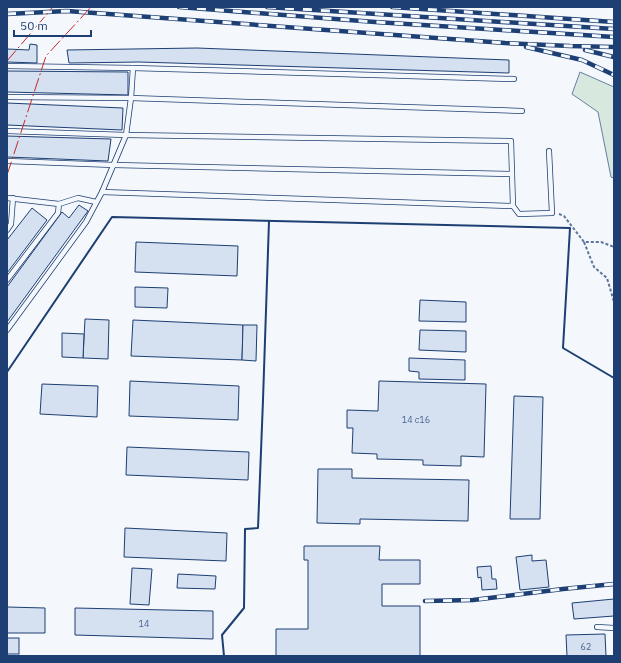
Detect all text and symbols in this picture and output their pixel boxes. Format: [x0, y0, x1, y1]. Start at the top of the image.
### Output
scale bar [14, 12, 91, 38]
text: 50 m [20, 18, 48, 33]
house number: 14 с16 [402, 414, 430, 425]
house number: 14 [139, 618, 149, 629]
house number: 62 [581, 641, 591, 652]

